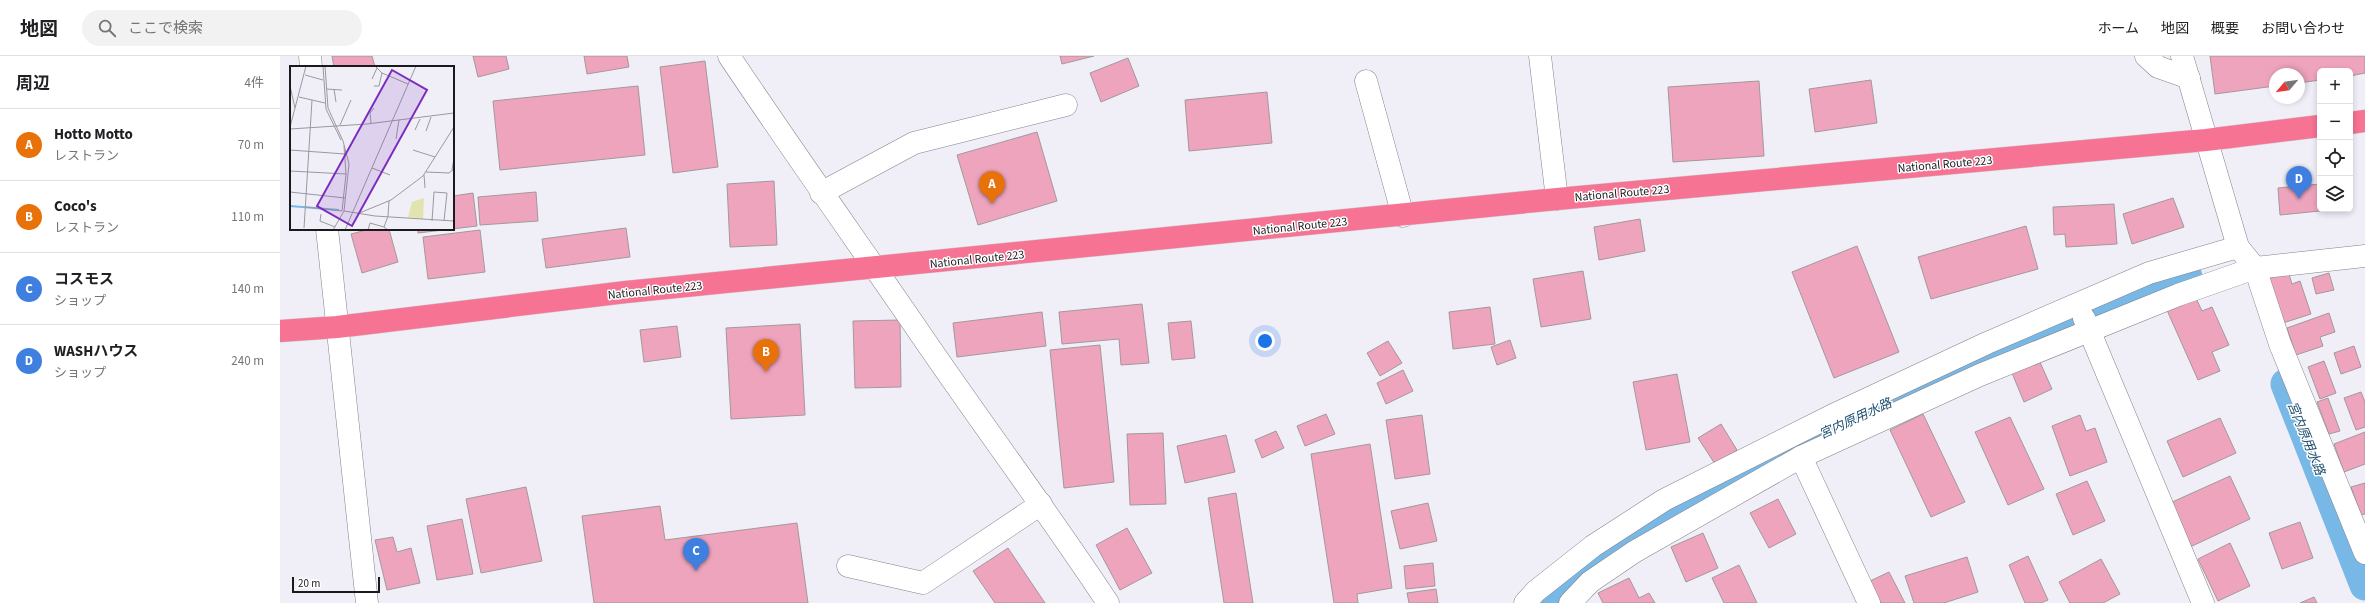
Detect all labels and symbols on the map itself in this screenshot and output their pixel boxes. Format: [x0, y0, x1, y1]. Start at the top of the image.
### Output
inset map [290, 66, 454, 230]
north arrow [2269, 68, 2305, 104]
street label: National Route 223 [1897, 152, 1993, 177]
pin: D [2286, 166, 2312, 199]
pin: A [979, 171, 1005, 204]
street label: National Route 223 [1574, 181, 1670, 206]
street label: National Route 223 [1252, 213, 1348, 240]
street label: National Route 223 [929, 246, 1025, 273]
street label: National Route 223 [607, 277, 703, 304]
your location [1255, 331, 1275, 351]
pin: B [753, 339, 779, 372]
water label: 宮内原用水路 [1816, 394, 1895, 444]
water label: 宮内原用水路 [2283, 399, 2329, 479]
pin: C [683, 538, 709, 571]
scale bar [292, 575, 380, 594]

